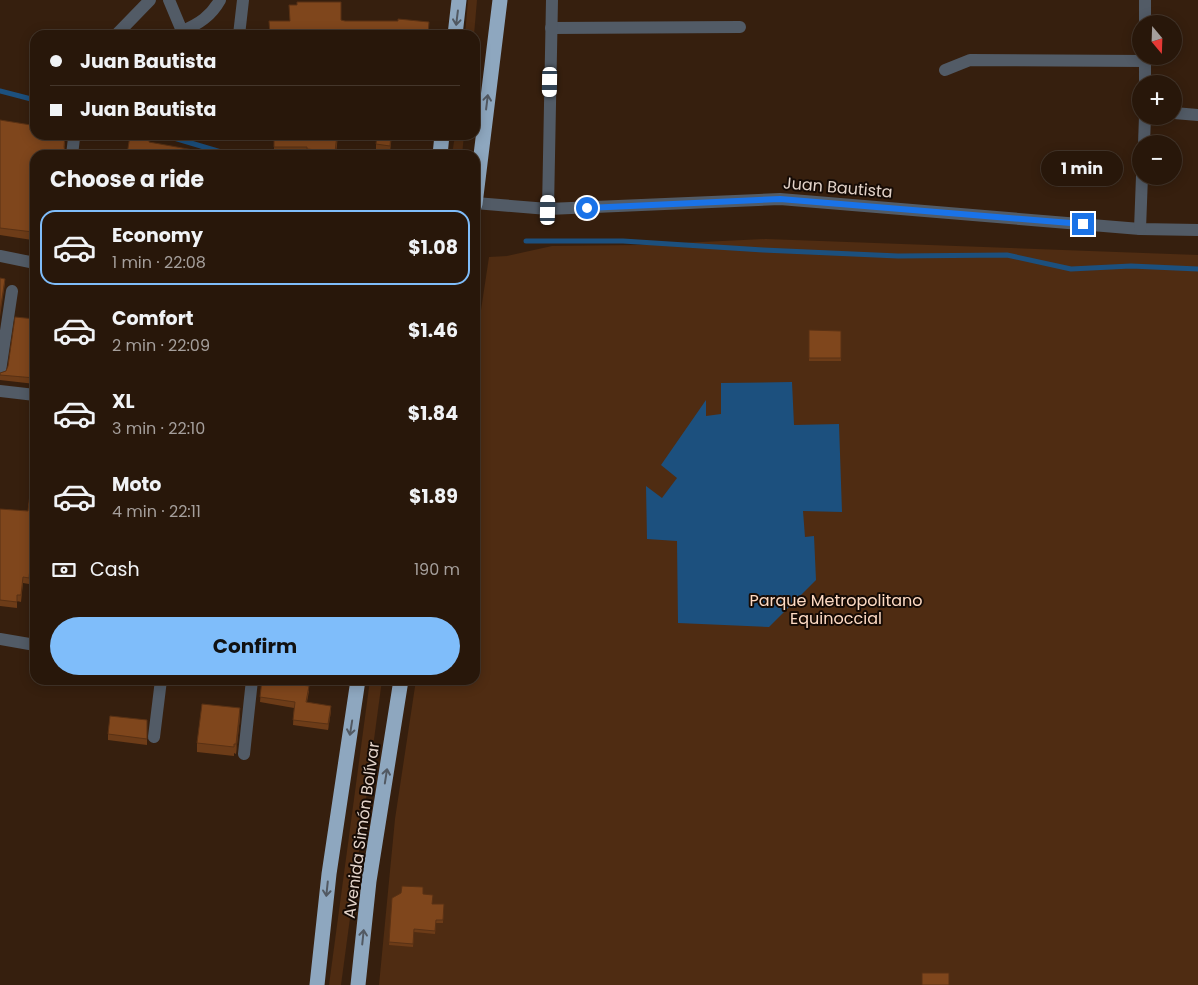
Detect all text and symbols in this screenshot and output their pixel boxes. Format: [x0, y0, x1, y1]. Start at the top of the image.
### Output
one-way arrow [452, 9, 462, 25]
north arrow [1132, 15, 1182, 65]
map controls [1132, 15, 1182, 185]
text: Juan Bautista [80, 48, 216, 75]
car [542, 67, 557, 97]
button: + [1132, 75, 1182, 125]
one-way arrow [482, 95, 492, 111]
text: Juan Bautista [80, 96, 216, 123]
button: − [1132, 135, 1182, 185]
callout: 1 min [1042, 152, 1124, 186]
text: 1 min [1061, 157, 1103, 180]
text: Choose a ride [50, 164, 204, 195]
street label: Juan Bautista [782, 171, 894, 204]
car [540, 195, 555, 225]
route start [576, 197, 598, 219]
route end [1072, 213, 1094, 235]
text: Economy [112, 222, 203, 249]
icon: car [52, 225, 97, 270]
text: $1.08 [408, 234, 458, 261]
text: 1 min · 22:08 [112, 251, 206, 274]
text: Comfort [112, 305, 194, 332]
icon: car [52, 308, 97, 353]
text: $1.46 [408, 317, 458, 344]
text: 2 min · 22:09 [112, 334, 210, 357]
text: XL [112, 388, 135, 415]
icon: car [52, 391, 97, 436]
text: $1.84 [408, 400, 458, 427]
text: 3 min · 22:10 [112, 417, 205, 440]
text: Moto [112, 471, 161, 498]
icon: car [52, 474, 97, 519]
text: $1.89 [409, 483, 458, 510]
text: 4 min · 22:11 [112, 500, 201, 523]
icon: cash [50, 556, 78, 584]
text: Cash [90, 556, 140, 583]
text: 190 m [414, 558, 460, 581]
park label: Parque Metropolitano Equinoccial [749, 589, 923, 630]
button: Confirm [50, 617, 460, 675]
one-way arrow [346, 720, 356, 736]
street label: Avenida Simón Bolívar [338, 740, 385, 920]
one-way arrow [381, 768, 391, 784]
one-way arrow [322, 881, 332, 897]
one-way arrow [358, 929, 368, 945]

